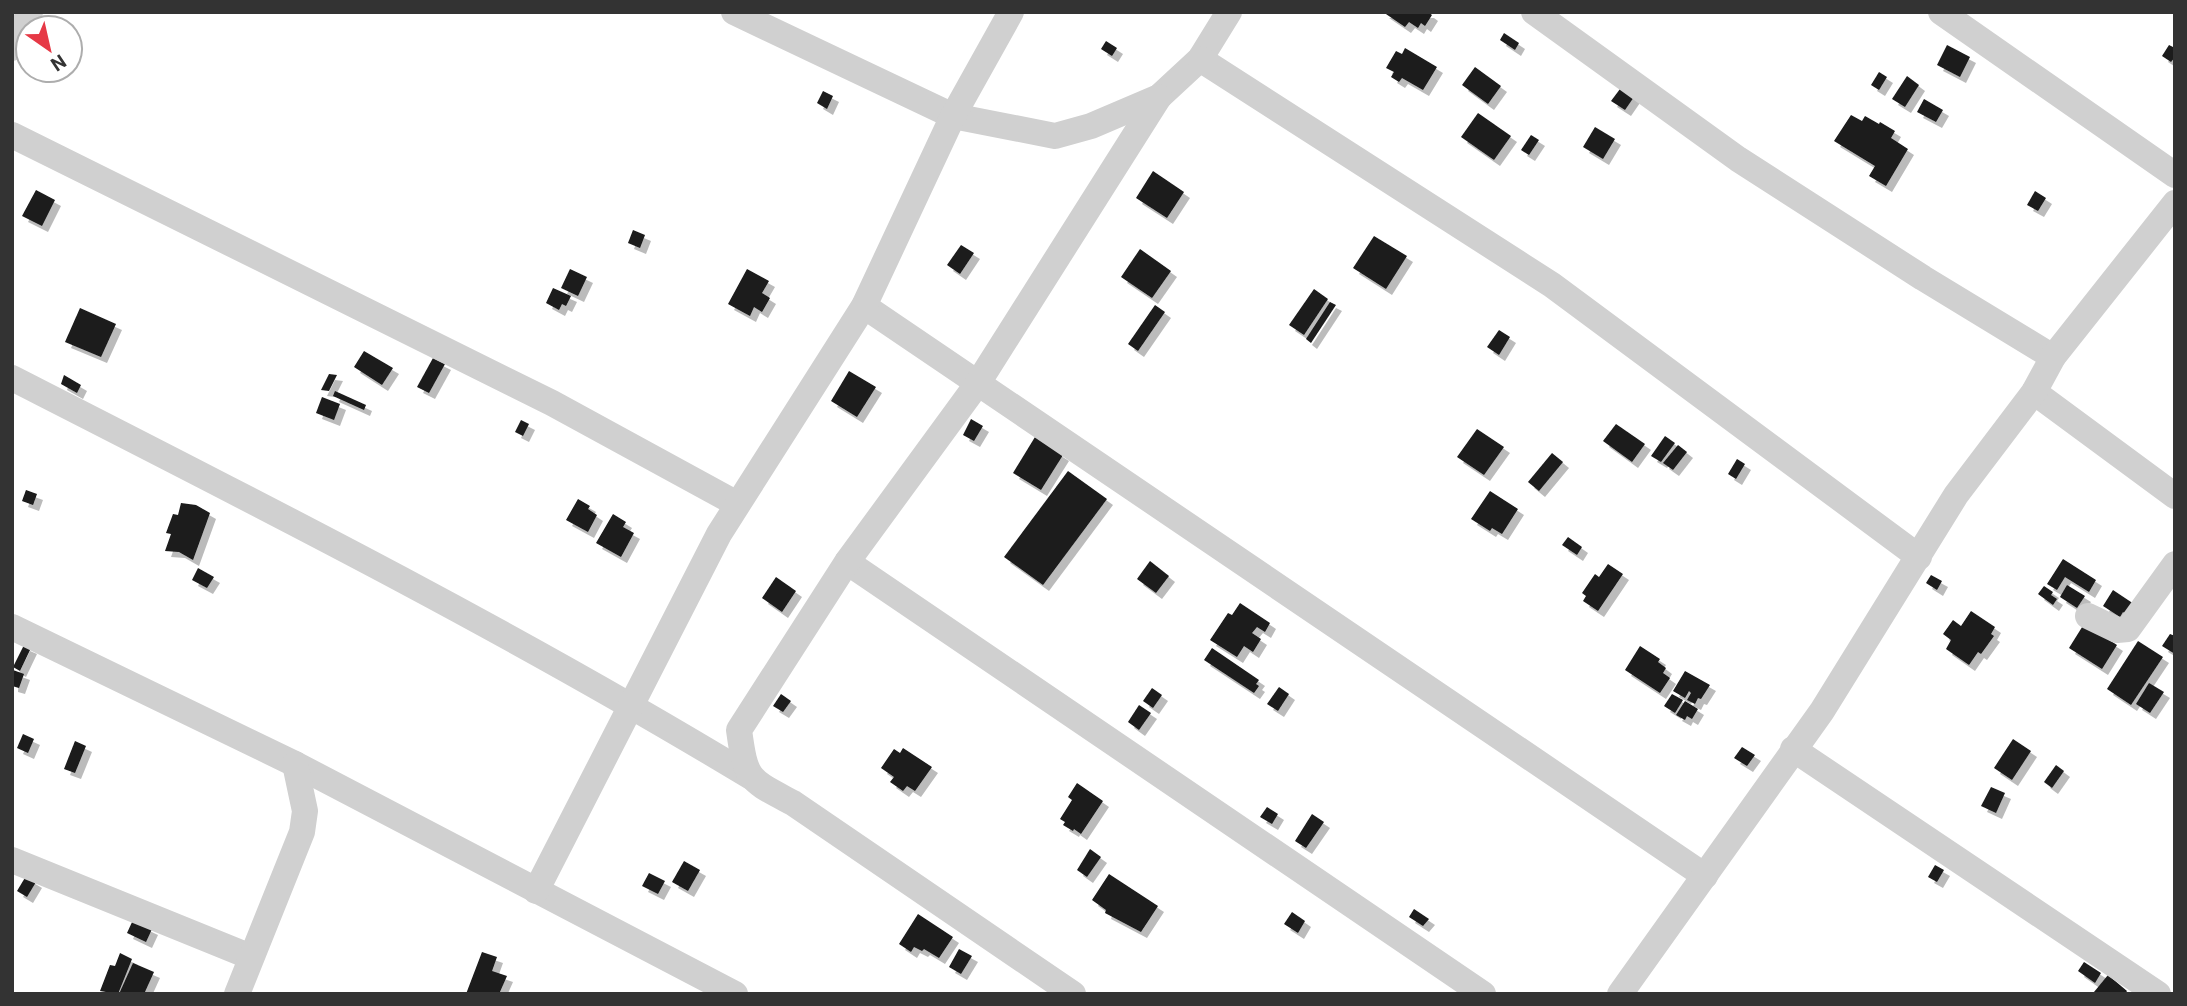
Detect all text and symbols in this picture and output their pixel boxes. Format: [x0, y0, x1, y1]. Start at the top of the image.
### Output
north arrow [14, 14, 84, 84]
text: N [46, 49, 70, 76]

